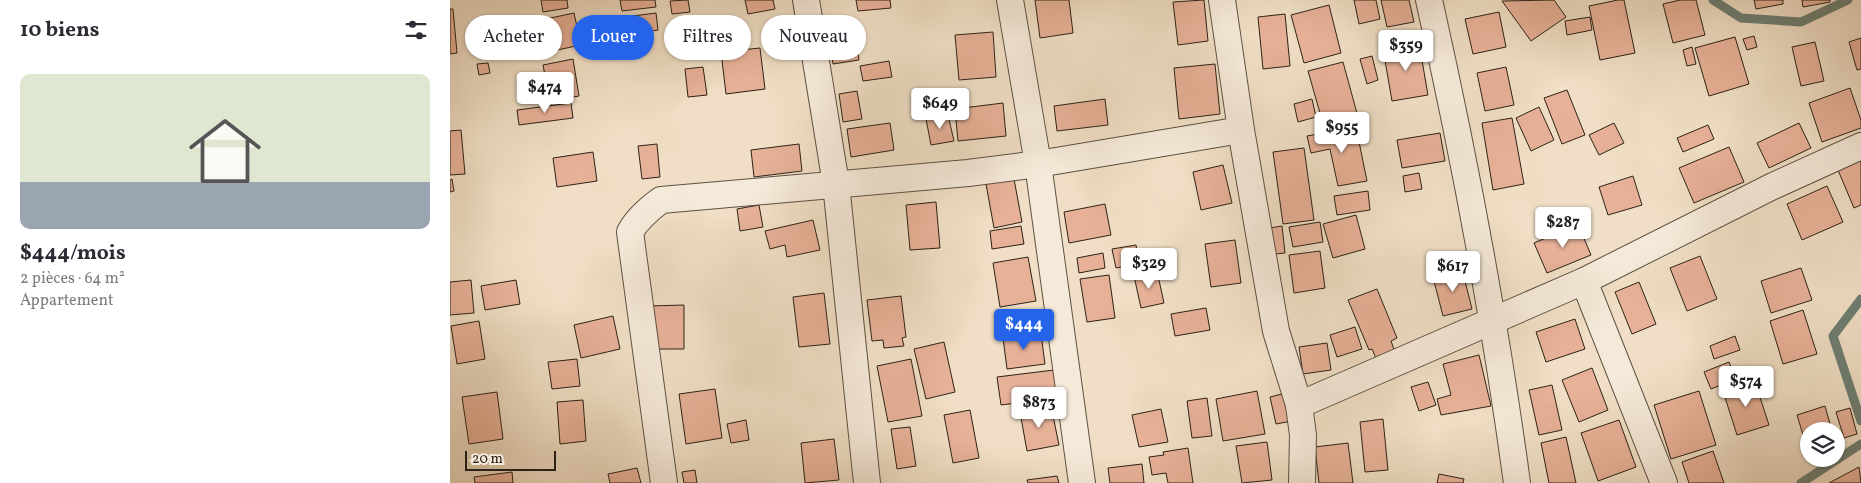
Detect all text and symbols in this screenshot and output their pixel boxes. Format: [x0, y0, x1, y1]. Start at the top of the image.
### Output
chip: Acheter [465, 15, 562, 60]
chip: Louer [572, 15, 654, 60]
chip: Filtres [664, 15, 751, 60]
chip: Nouveau [761, 15, 866, 60]
text: 10 biens [20, 16, 99, 45]
icon: filters [402, 16, 430, 44]
pin: $359 [1376, 30, 1436, 72]
text: $359 [1389, 35, 1423, 57]
pin: $474 [515, 72, 575, 114]
text: $474 [528, 77, 562, 99]
pin: $649 [910, 88, 970, 130]
text: $649 [922, 93, 958, 115]
icon: home [180, 106, 270, 196]
pin: $955 [1312, 112, 1372, 154]
text: $955 [1325, 117, 1359, 139]
pin: $287 [1533, 206, 1593, 249]
text: $287 [1546, 212, 1580, 234]
text: $444/mois [20, 239, 126, 268]
pin: $329 [1119, 248, 1179, 290]
pin: $617 [1423, 250, 1483, 293]
text: $329 [1132, 253, 1166, 275]
text: $617 [1437, 256, 1469, 278]
text: 2 pièces · 64 m² [20, 268, 125, 290]
text: Appartement [20, 290, 114, 312]
pin: $444 [994, 308, 1054, 351]
text: $444 [1005, 314, 1043, 336]
pin: $574 [1716, 366, 1776, 408]
text: $574 [1730, 371, 1762, 393]
pin: $873 [1009, 386, 1069, 429]
text: $873 [1022, 392, 1056, 414]
map controls [1800, 422, 1845, 467]
button: layers [1800, 422, 1845, 467]
scale bar [465, 448, 556, 471]
text: 20 m [472, 450, 503, 469]

